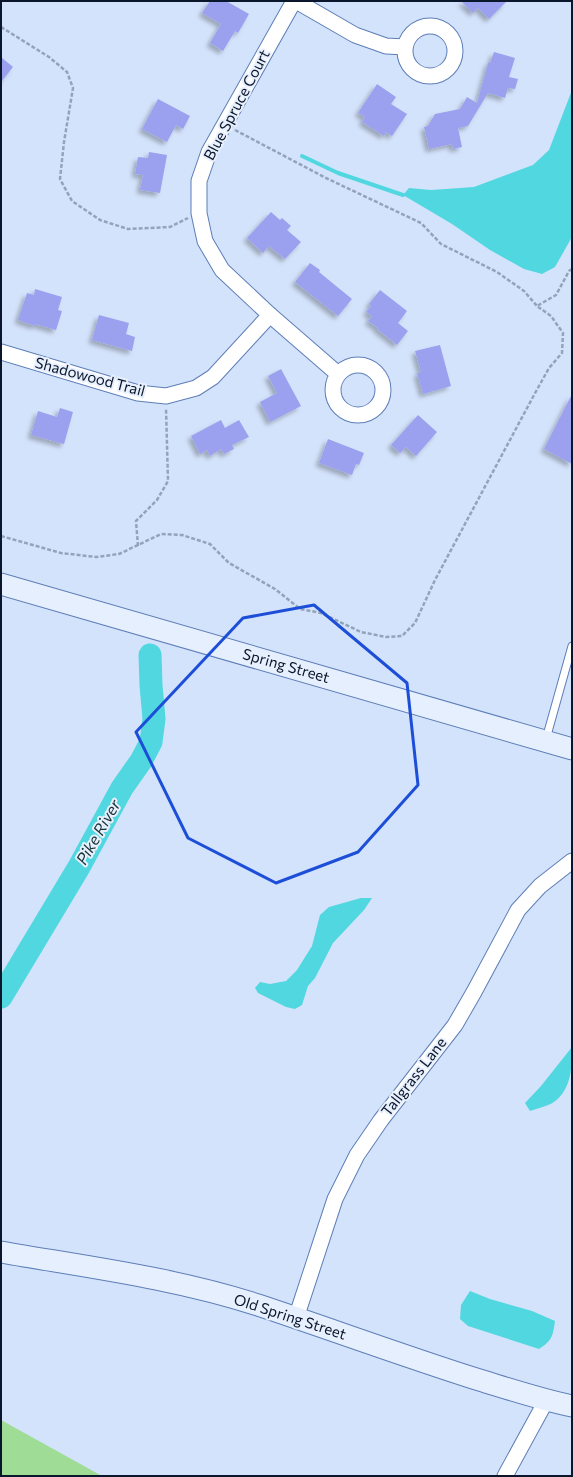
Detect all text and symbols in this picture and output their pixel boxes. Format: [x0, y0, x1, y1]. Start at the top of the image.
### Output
street label: Blue Spruce Court [199, 46, 273, 163]
street label: Shadowood Trail [33, 353, 147, 399]
street label: Spring Street [241, 644, 332, 686]
water label: Pike River [71, 795, 124, 868]
street label: Tallgrass Lane [377, 1033, 450, 1119]
street label: Old Spring Street [232, 1289, 349, 1343]

